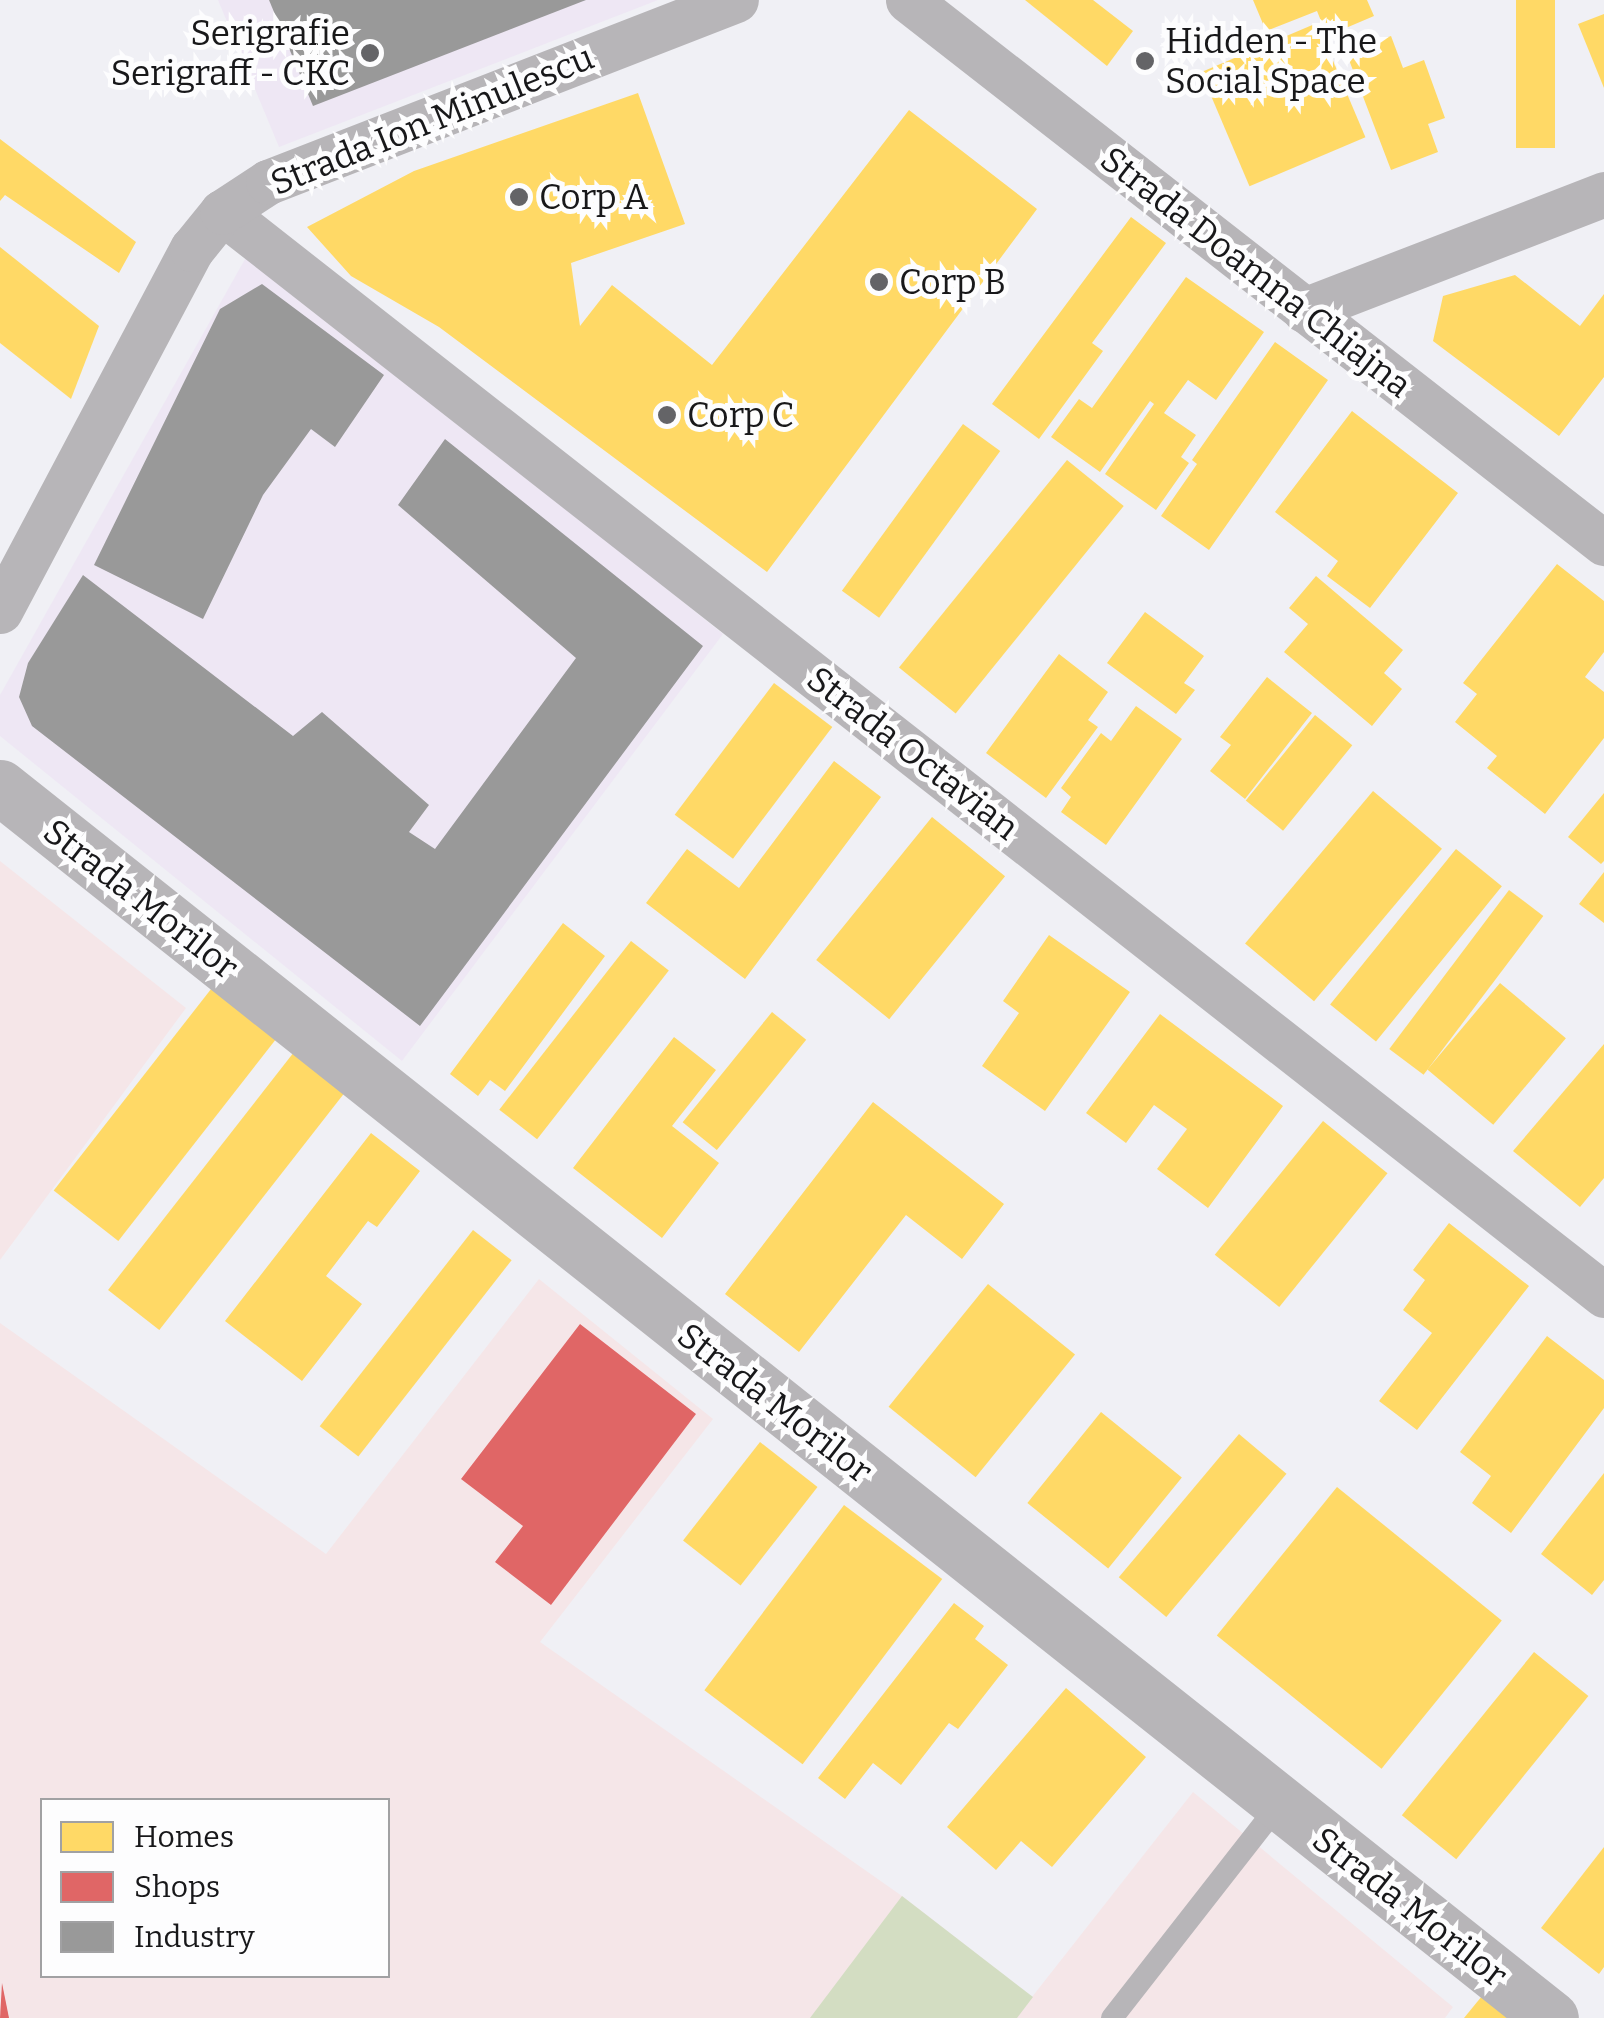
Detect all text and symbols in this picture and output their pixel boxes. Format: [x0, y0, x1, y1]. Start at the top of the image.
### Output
place label: Serigrafie Serigraff - CKC [110, 12, 350, 94]
place label: Hidden - The Social Space [1165, 20, 1377, 102]
street label: Strada Ion Minulescu [264, 36, 600, 204]
marker: Serigrafie Serigraff - CKC [359, 42, 381, 64]
marker: Hidden - The Social Space [1134, 50, 1156, 72]
street label: Strada Doamna Chiajna [1092, 138, 1420, 406]
place label: Corp A [539, 176, 648, 218]
marker: Corp A [508, 186, 530, 208]
place label: Corp B [899, 261, 1006, 303]
marker: Corp B [868, 271, 890, 293]
place label: Corp C [687, 394, 794, 436]
marker: Corp C [656, 404, 678, 426]
street label: Strada Octavian [799, 657, 1027, 849]
street label: Strada Morilor [35, 810, 247, 988]
street label: Strada Morilor [669, 1314, 881, 1492]
legend [40, 1798, 390, 1978]
street label: Strada Morilor [1304, 1818, 1516, 1996]
text: Homes [134, 1819, 234, 1855]
text: Shops [134, 1869, 220, 1905]
text: Industry [134, 1919, 255, 1955]

